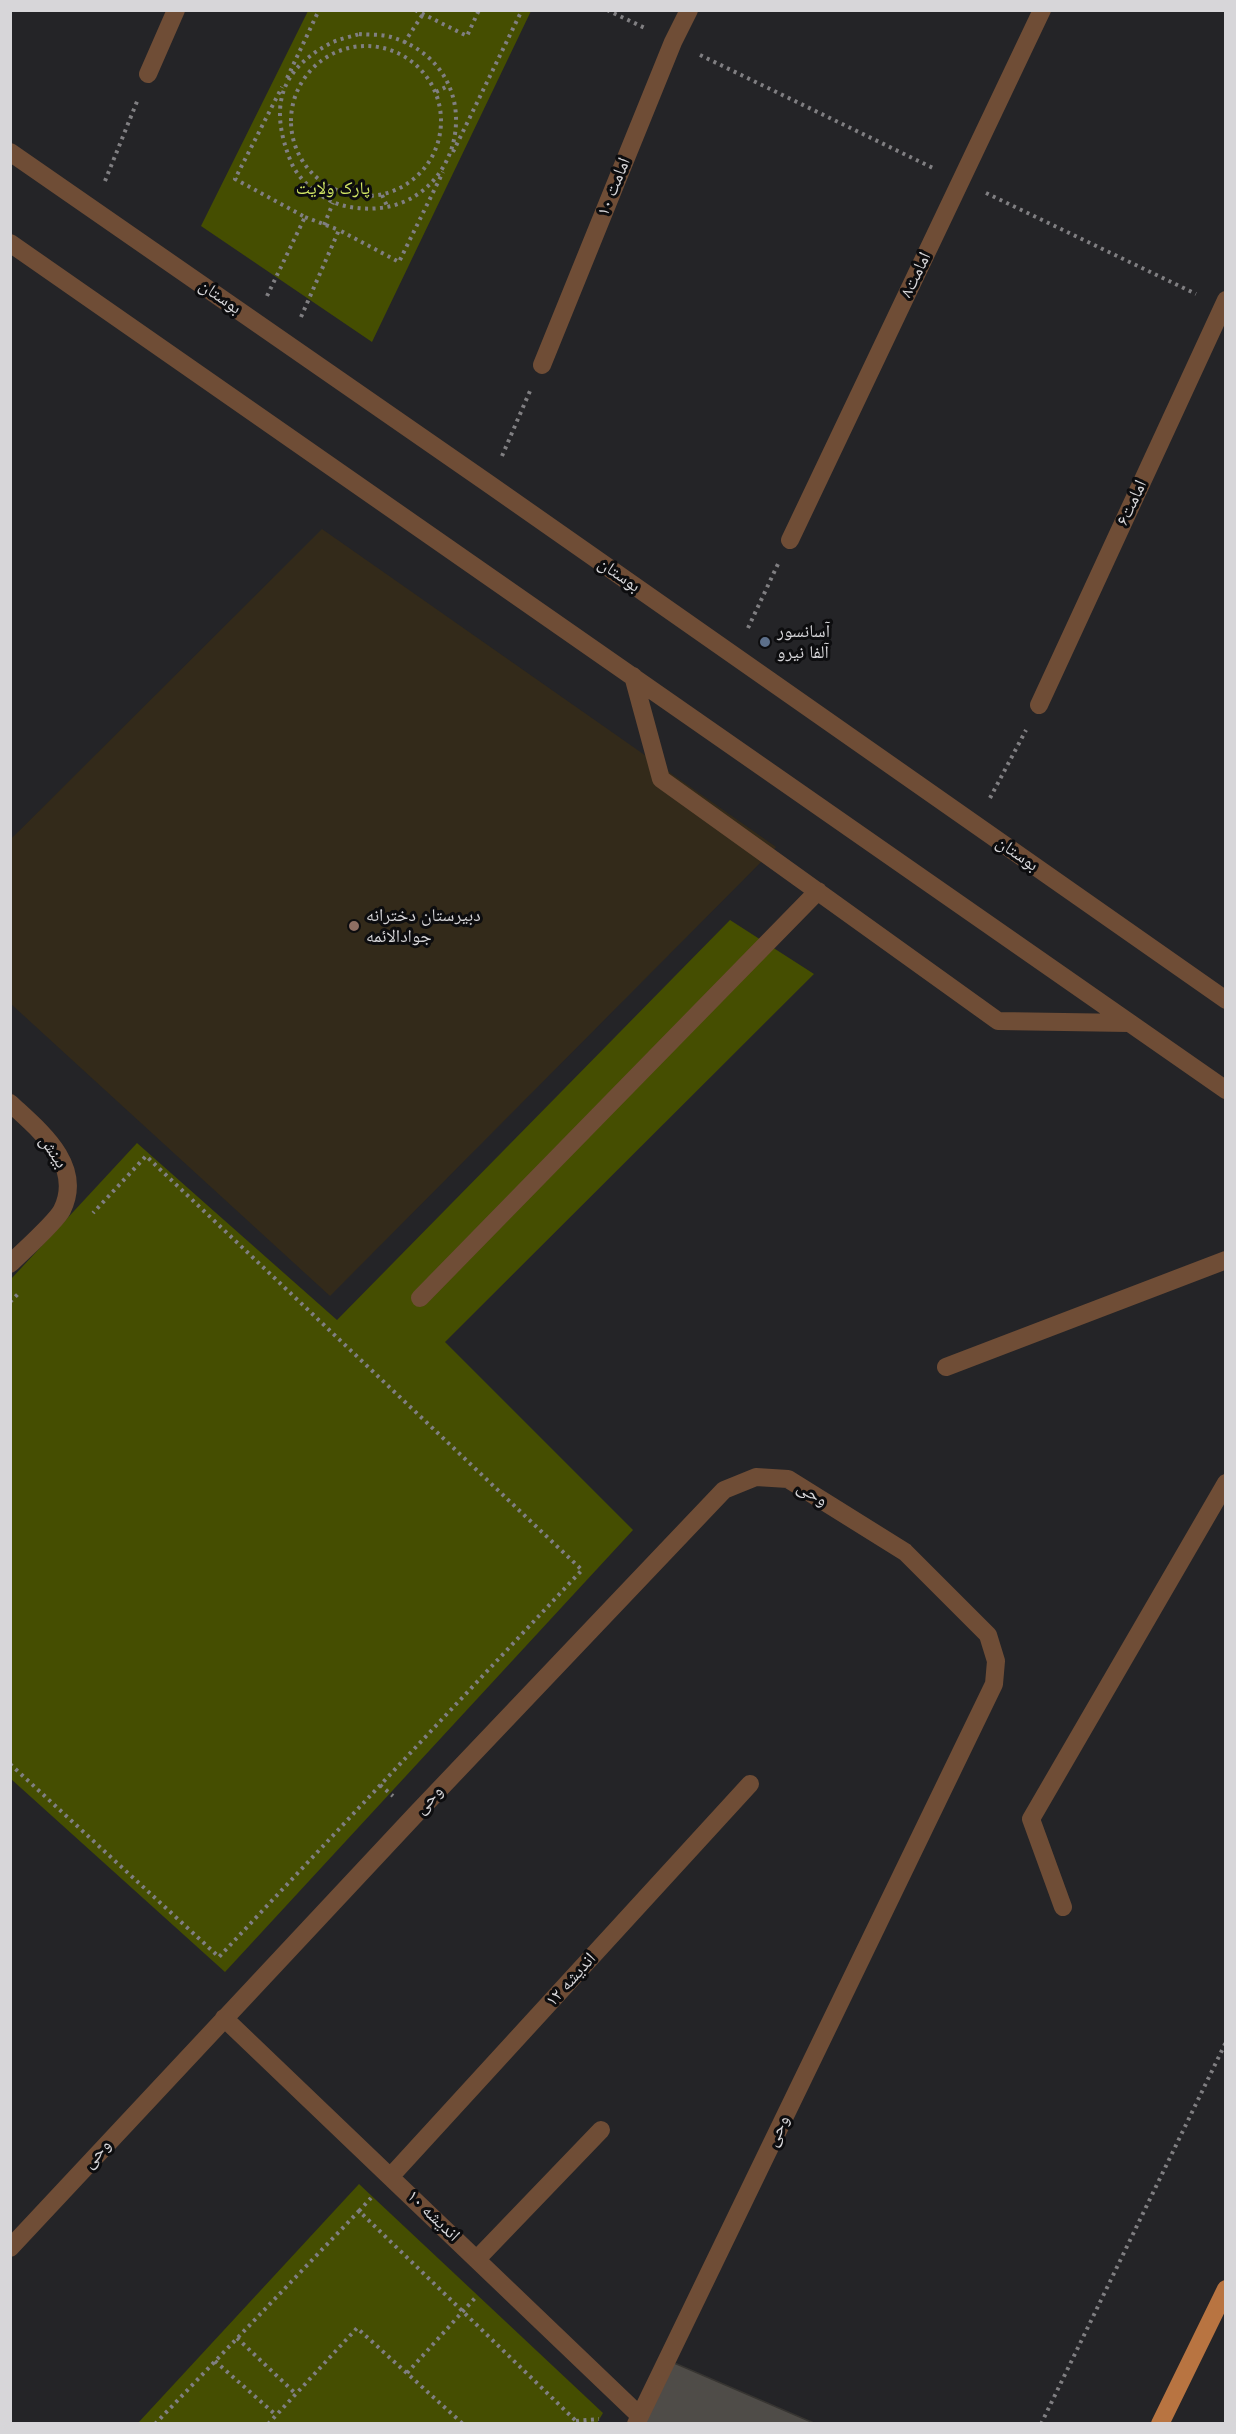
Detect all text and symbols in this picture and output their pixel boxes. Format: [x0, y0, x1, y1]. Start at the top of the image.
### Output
street label: امامت ۱۰ [593, 155, 635, 219]
park label: پارک ولایت [296, 178, 370, 200]
street label: امامت۸ [896, 249, 936, 301]
street label: بوستان [195, 275, 245, 319]
street label: امامت۶ [1112, 477, 1152, 529]
street label: بوستان [594, 553, 644, 597]
place label: آسانسور آلفا نيرو [777, 621, 830, 664]
marker: آسانسور آلفا نيرو [758, 635, 772, 649]
street label: بوستان [992, 832, 1042, 876]
place label: دبیرستان دخترانه جوادالائمه [366, 905, 481, 948]
marker: دبیرستان دخترانه جوادالائمه [347, 919, 361, 933]
street label: بینش [34, 1131, 72, 1173]
street label: وحی [793, 1476, 831, 1512]
street label: وحی [410, 1781, 448, 1819]
street label: اندیشه ۱۲ [541, 1949, 601, 2011]
street label: وحی [761, 2112, 795, 2150]
street label: وحی [78, 2135, 116, 2173]
street label: اندیشه ۱۰ [402, 2186, 464, 2246]

